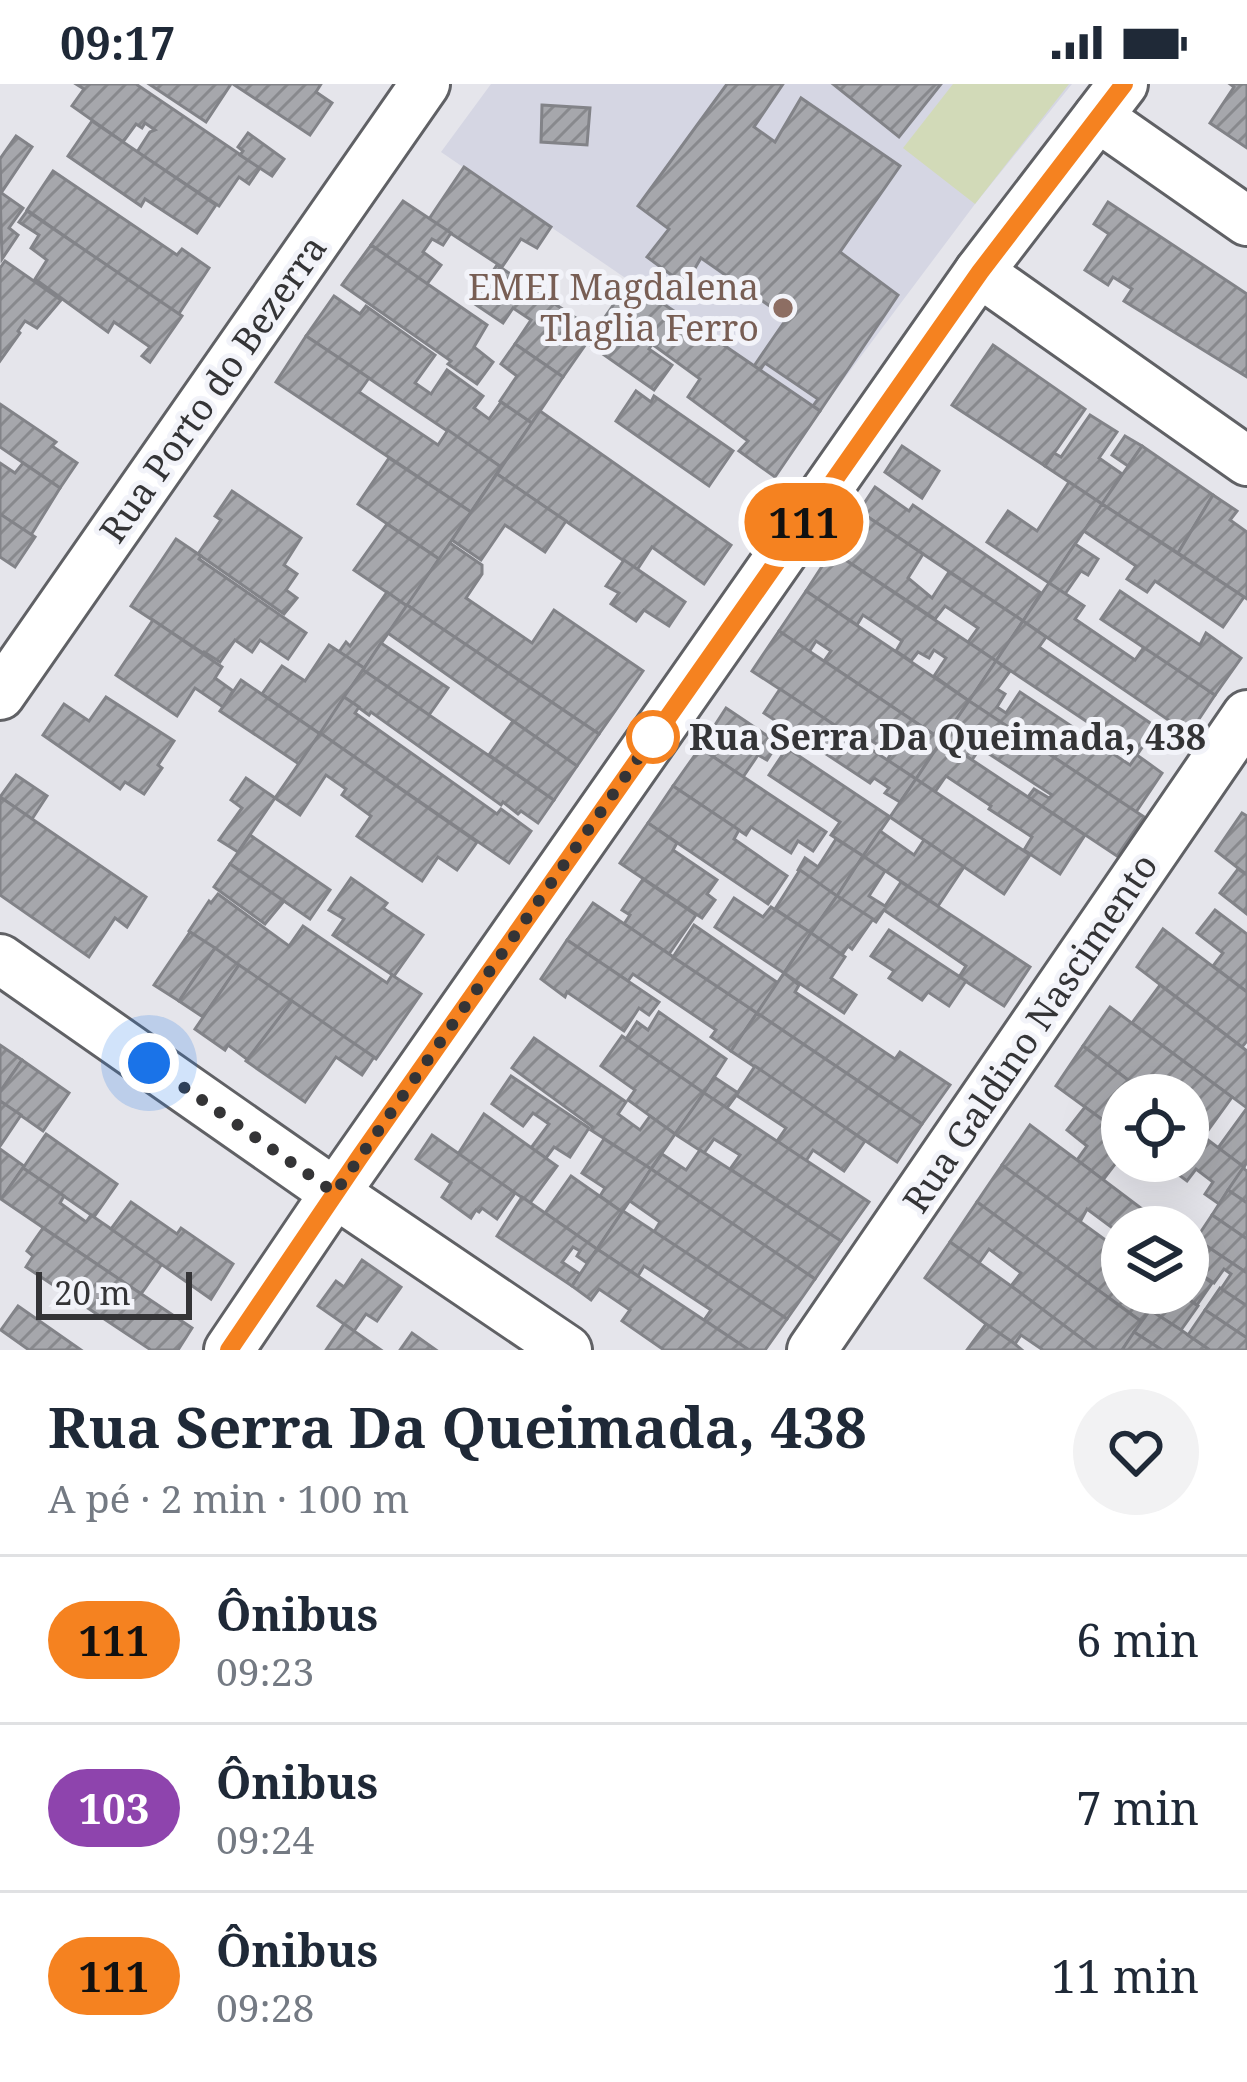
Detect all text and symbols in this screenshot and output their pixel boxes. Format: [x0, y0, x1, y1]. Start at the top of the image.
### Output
text: 09:17 [60, 12, 175, 73]
street label: Rua Porto do Bezerra [88, 225, 337, 552]
place label: EMEI Magdalena Tlaglia Ferro [468, 262, 759, 352]
marker: EMEI Magdalena Tlaglia Ferro [770, 295, 796, 321]
line badge: 111 [735, 483, 873, 561]
text: 111 [768, 493, 840, 550]
marker: Rua Serra Da Queimada, 438 [628, 712, 678, 762]
place label: Rua Serra Da Queimada, 438 [689, 712, 1206, 761]
street label: Rua Galdino Nascimento [891, 844, 1168, 1222]
your location [119, 1033, 179, 1093]
map controls [1101, 1074, 1209, 1314]
button: locate [1101, 1074, 1209, 1182]
button: layers [1101, 1206, 1209, 1314]
scale bar [36, 1266, 192, 1319]
text: 20 m [54, 1270, 131, 1315]
text: Rua Serra Da Queimada, 438 [48, 1387, 867, 1465]
button: heart [1073, 1389, 1199, 1515]
text: A pé · 2 min · 100 m [48, 1471, 409, 1524]
text: Ônibus [216, 1583, 378, 1644]
text: 6 min [1076, 1609, 1199, 1670]
text: 111 [78, 1611, 150, 1668]
text: 09:23 [216, 1644, 314, 1697]
text: Ônibus [216, 1751, 378, 1812]
text: 7 min [1076, 1777, 1199, 1838]
text: 103 [78, 1779, 150, 1836]
text: 09:24 [216, 1812, 314, 1865]
text: Ônibus [216, 1919, 378, 1980]
text: 11 min [1051, 1945, 1199, 2006]
text: 111 [78, 1947, 150, 2004]
text: 09:28 [216, 1980, 314, 2033]

